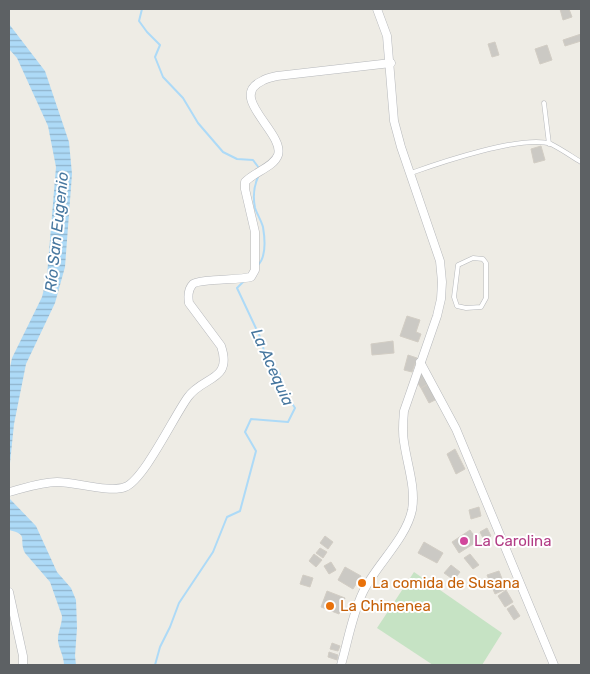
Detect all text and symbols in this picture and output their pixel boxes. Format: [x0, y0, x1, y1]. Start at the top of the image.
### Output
water label: Río San Eugenio [41, 171, 72, 293]
water label: La Acequia [247, 326, 298, 409]
place label: La Carolina [474, 532, 551, 550]
marker: La Carolina [458, 535, 470, 547]
place label: La comida de Susana [372, 574, 520, 592]
marker: La comida de Susana [356, 577, 368, 589]
place label: La Chimenea [340, 597, 431, 615]
marker: La Chimenea [324, 600, 336, 612]

